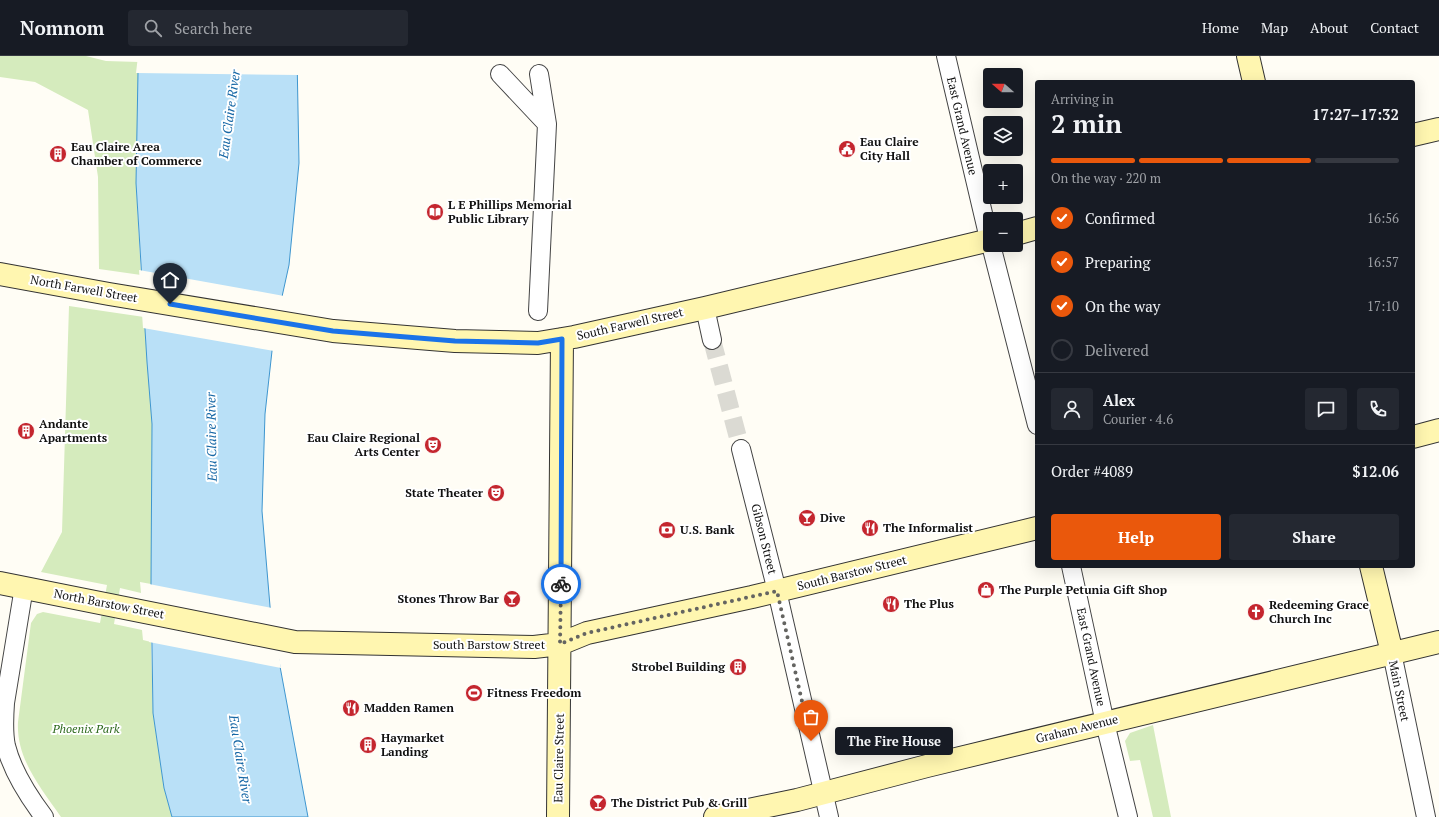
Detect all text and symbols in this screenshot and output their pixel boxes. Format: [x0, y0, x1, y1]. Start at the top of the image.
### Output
search box [128, 10, 408, 46]
text: Nomnom [20, 15, 104, 40]
icon: search [142, 17, 164, 39]
text: Search here [174, 18, 252, 38]
text: Home [1202, 18, 1239, 37]
text: Map [1261, 18, 1288, 37]
text: About [1310, 18, 1348, 37]
text: Contact [1370, 18, 1419, 37]
water label: Eau Claire River [214, 68, 244, 161]
north arrow [983, 68, 1023, 108]
map controls [983, 68, 1023, 252]
street label: East Grand Avenue [944, 75, 981, 176]
text: Arriving in [1051, 90, 1114, 108]
text: 17:27–17:32 [1312, 104, 1399, 124]
text: 2 min [1051, 106, 1122, 140]
button: layers [983, 116, 1023, 156]
place label: Eau Claire City Hall [860, 134, 919, 163]
place label: Eau Claire Area Chamber of Commerce [71, 139, 202, 168]
public building icon: Eau Claire City Hall [837, 139, 857, 159]
building icon: Eau Claire Area Chamber of Commerce [48, 144, 68, 164]
button: + [983, 164, 1023, 204]
text: On the way · 220 m [1051, 169, 1161, 187]
place label: L E Phillips Memorial Public Library [448, 197, 572, 226]
library icon: L E Phillips Memorial Public Library [425, 202, 445, 222]
icon: check [1051, 207, 1073, 229]
text: Confirmed [1085, 208, 1155, 228]
text: 16:56 [1367, 209, 1399, 227]
button: − [983, 212, 1023, 252]
icon: check [1051, 251, 1073, 273]
text: Preparing [1085, 252, 1150, 272]
text: 16:57 [1367, 253, 1399, 271]
pin [153, 263, 187, 304]
icon: home [159, 269, 181, 291]
street label: North Farwell Street [29, 272, 139, 305]
icon: check [1051, 295, 1073, 317]
text: On the way [1085, 296, 1160, 316]
text: 17:10 [1367, 297, 1399, 315]
street label: South Farwell Street [575, 304, 685, 343]
text: Delivered [1085, 340, 1149, 360]
button: person [1051, 388, 1093, 430]
button: chat [1305, 388, 1347, 430]
button: phone [1357, 388, 1399, 430]
text: Alex [1103, 390, 1135, 410]
water label: Eau Claire River [201, 391, 221, 483]
text: Courier · 4.6 [1103, 410, 1173, 428]
place label: Andante Apartments [39, 416, 108, 445]
building icon: Andante Apartments [16, 421, 36, 441]
place label: Eau Claire Regional Arts Center [307, 430, 421, 459]
theatre icon: Eau Claire Regional Arts Center [423, 435, 443, 455]
text: Order #4089 [1051, 461, 1133, 481]
text: $12.06 [1352, 461, 1399, 481]
theatre icon: State Theater [486, 483, 506, 503]
place label: State Theater [405, 485, 484, 500]
street label: Gibson Street [748, 502, 781, 576]
bar icon: Dive [797, 508, 817, 528]
place label: Dive [820, 510, 846, 525]
button: Help [1051, 514, 1221, 560]
button: Share [1229, 514, 1399, 560]
restaurant icon: The Informalist [860, 518, 880, 538]
bank icon: U.S. Bank [657, 520, 677, 540]
place label: The Informalist [883, 520, 973, 535]
place label: U.S. Bank [680, 522, 734, 537]
street label: South Barstow Street [796, 552, 909, 593]
courier [541, 564, 581, 604]
icon: bike [550, 573, 572, 595]
shop icon: The Purple Petunia Gift Shop [976, 580, 996, 600]
place label: The Purple Petunia Gift Shop [999, 582, 1167, 597]
street label: North Barstow Street [53, 585, 166, 622]
bar icon: Stones Throw Bar [502, 589, 522, 609]
place label: Stones Throw Bar [397, 591, 500, 606]
restaurant icon: The Plus [881, 594, 901, 614]
place label: The Plus [904, 596, 954, 611]
place label: Redeeming Grace Church Inc [1269, 597, 1369, 626]
church icon: Redeeming Grace Church Inc [1246, 602, 1266, 622]
street label: East Grand Avenue [1074, 606, 1109, 708]
street label: South Barstow Street [433, 637, 546, 652]
building icon: Strobel Building [728, 657, 748, 677]
place label: Strobel Building [632, 659, 725, 674]
street label: Main Street [1386, 659, 1413, 723]
sports icon: Fitness Freedom [464, 683, 484, 703]
place label: Fitness Freedom [487, 685, 581, 700]
restaurant icon: Madden Ramen [341, 698, 361, 718]
place label: Madden Ramen [364, 700, 454, 715]
pin [794, 700, 828, 741]
icon: bag [800, 706, 822, 728]
street label: Graham Avenue [1034, 711, 1120, 746]
water label: Eau Claire River [225, 712, 257, 806]
street label: Eau Claire Street [550, 713, 567, 803]
park label: Phoenix Park [51, 721, 120, 736]
callout: The Fire House [835, 727, 953, 755]
place label: Haymarket Landing [381, 730, 444, 759]
text: The Fire House [847, 732, 941, 750]
building icon: Haymarket Landing [358, 735, 378, 755]
bar icon: The District Pub & Grill [588, 793, 608, 813]
place label: The District Pub & Grill [611, 795, 747, 810]

